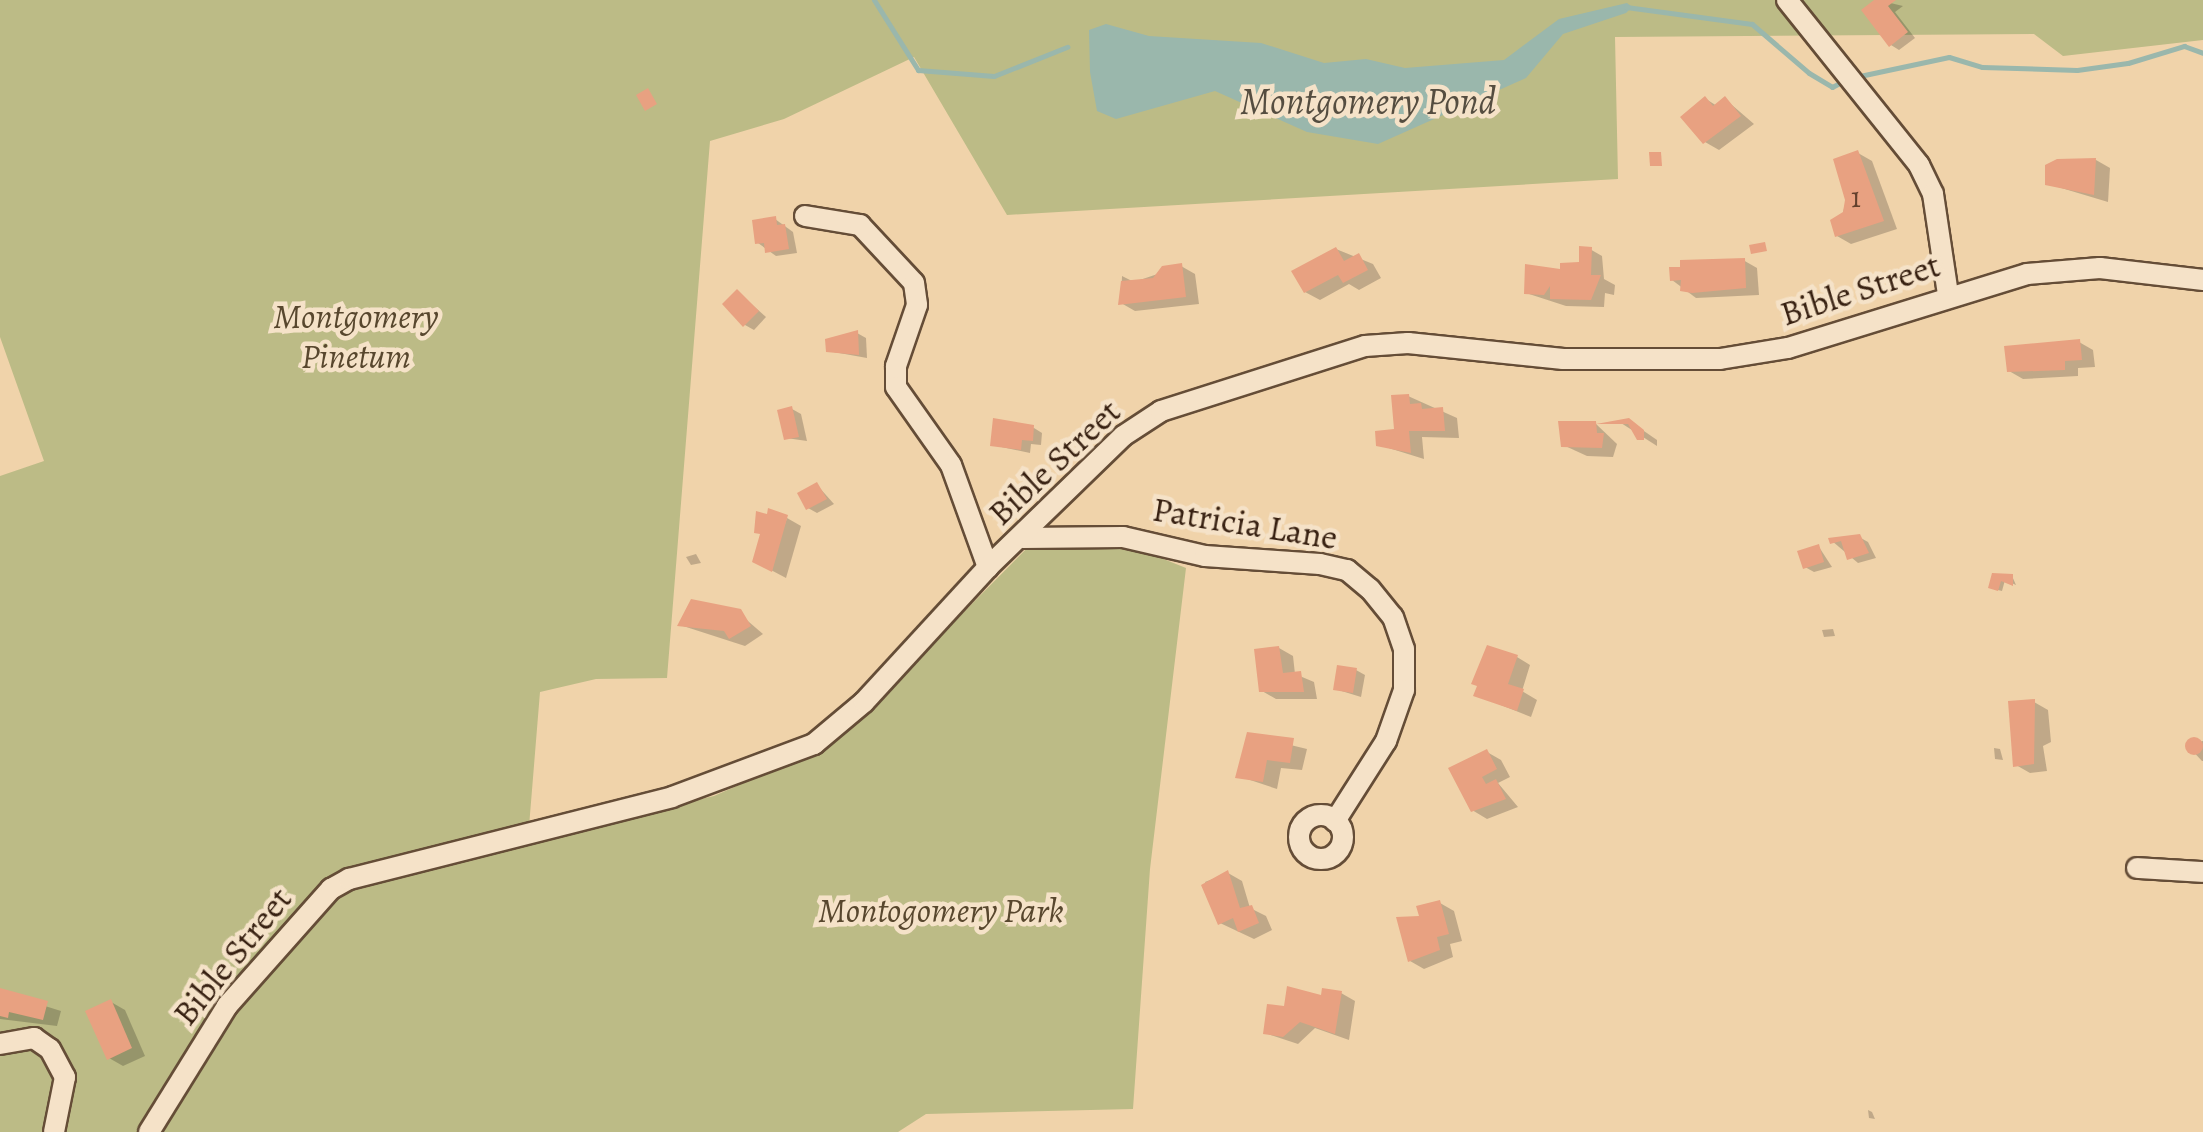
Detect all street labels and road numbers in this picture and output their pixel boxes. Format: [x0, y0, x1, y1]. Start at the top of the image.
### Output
street label: Bible Street [1775, 243, 1945, 335]
street label: Bible Street [979, 390, 1129, 534]
street label: Patricia Lane [1150, 488, 1340, 558]
street label: Bible Street [164, 879, 300, 1033]

